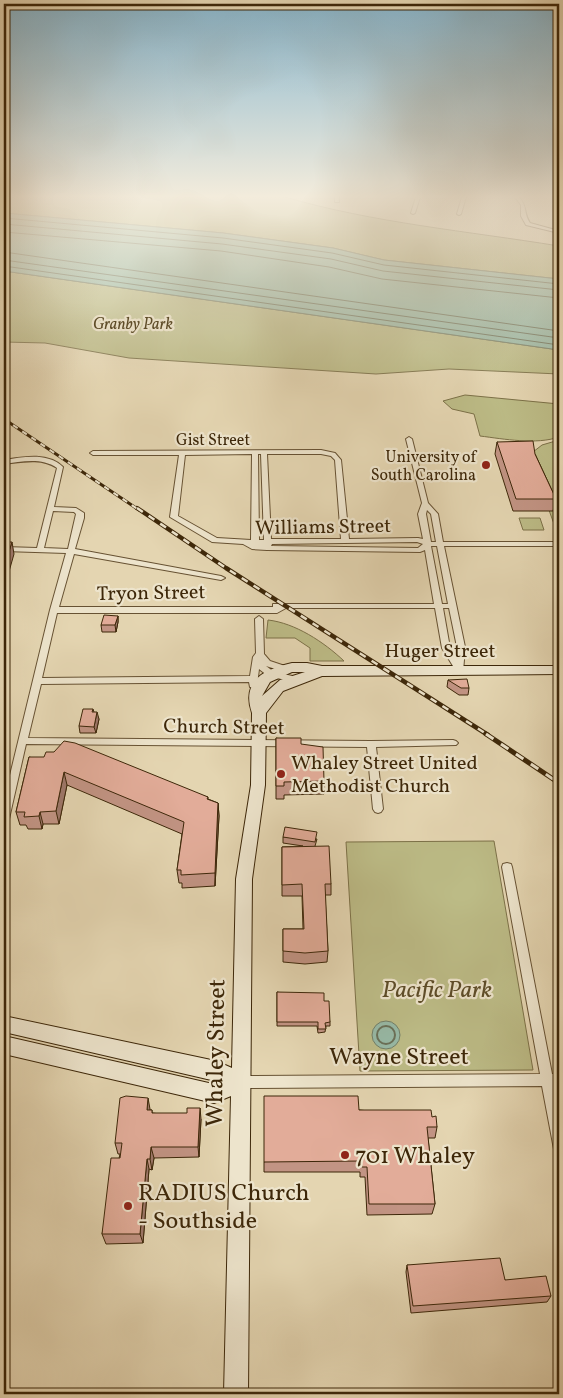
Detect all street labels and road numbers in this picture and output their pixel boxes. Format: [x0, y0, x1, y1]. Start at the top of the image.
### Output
street label: Gist Street [176, 430, 250, 452]
street label: Williams Street [255, 513, 391, 543]
street label: Tryon Street [96, 579, 206, 609]
street label: Huger Street [385, 638, 495, 666]
street label: Church Street [163, 713, 285, 743]
street label: Whaley Street [199, 979, 235, 1128]
street label: Wayne Street [329, 1041, 469, 1075]

